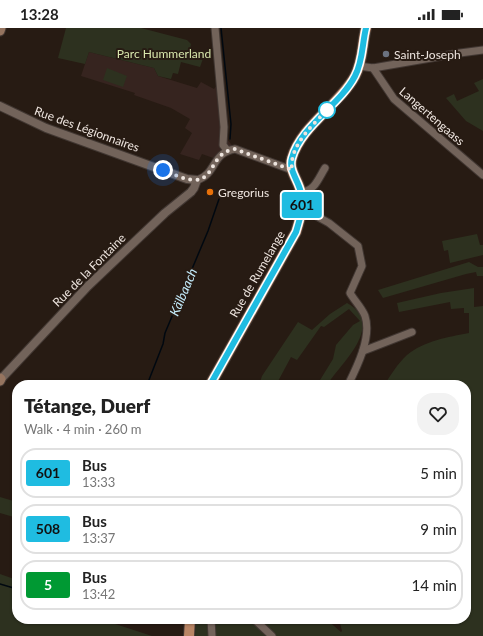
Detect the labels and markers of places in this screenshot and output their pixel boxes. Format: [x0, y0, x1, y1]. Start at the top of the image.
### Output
place label: Saint-Joseph [394, 47, 461, 62]
marker: Saint-Joseph [381, 49, 391, 59]
unlabelled marker [318, 101, 336, 119]
place label: Gregorius [218, 185, 269, 200]
marker: Gregorius [205, 187, 215, 197]

